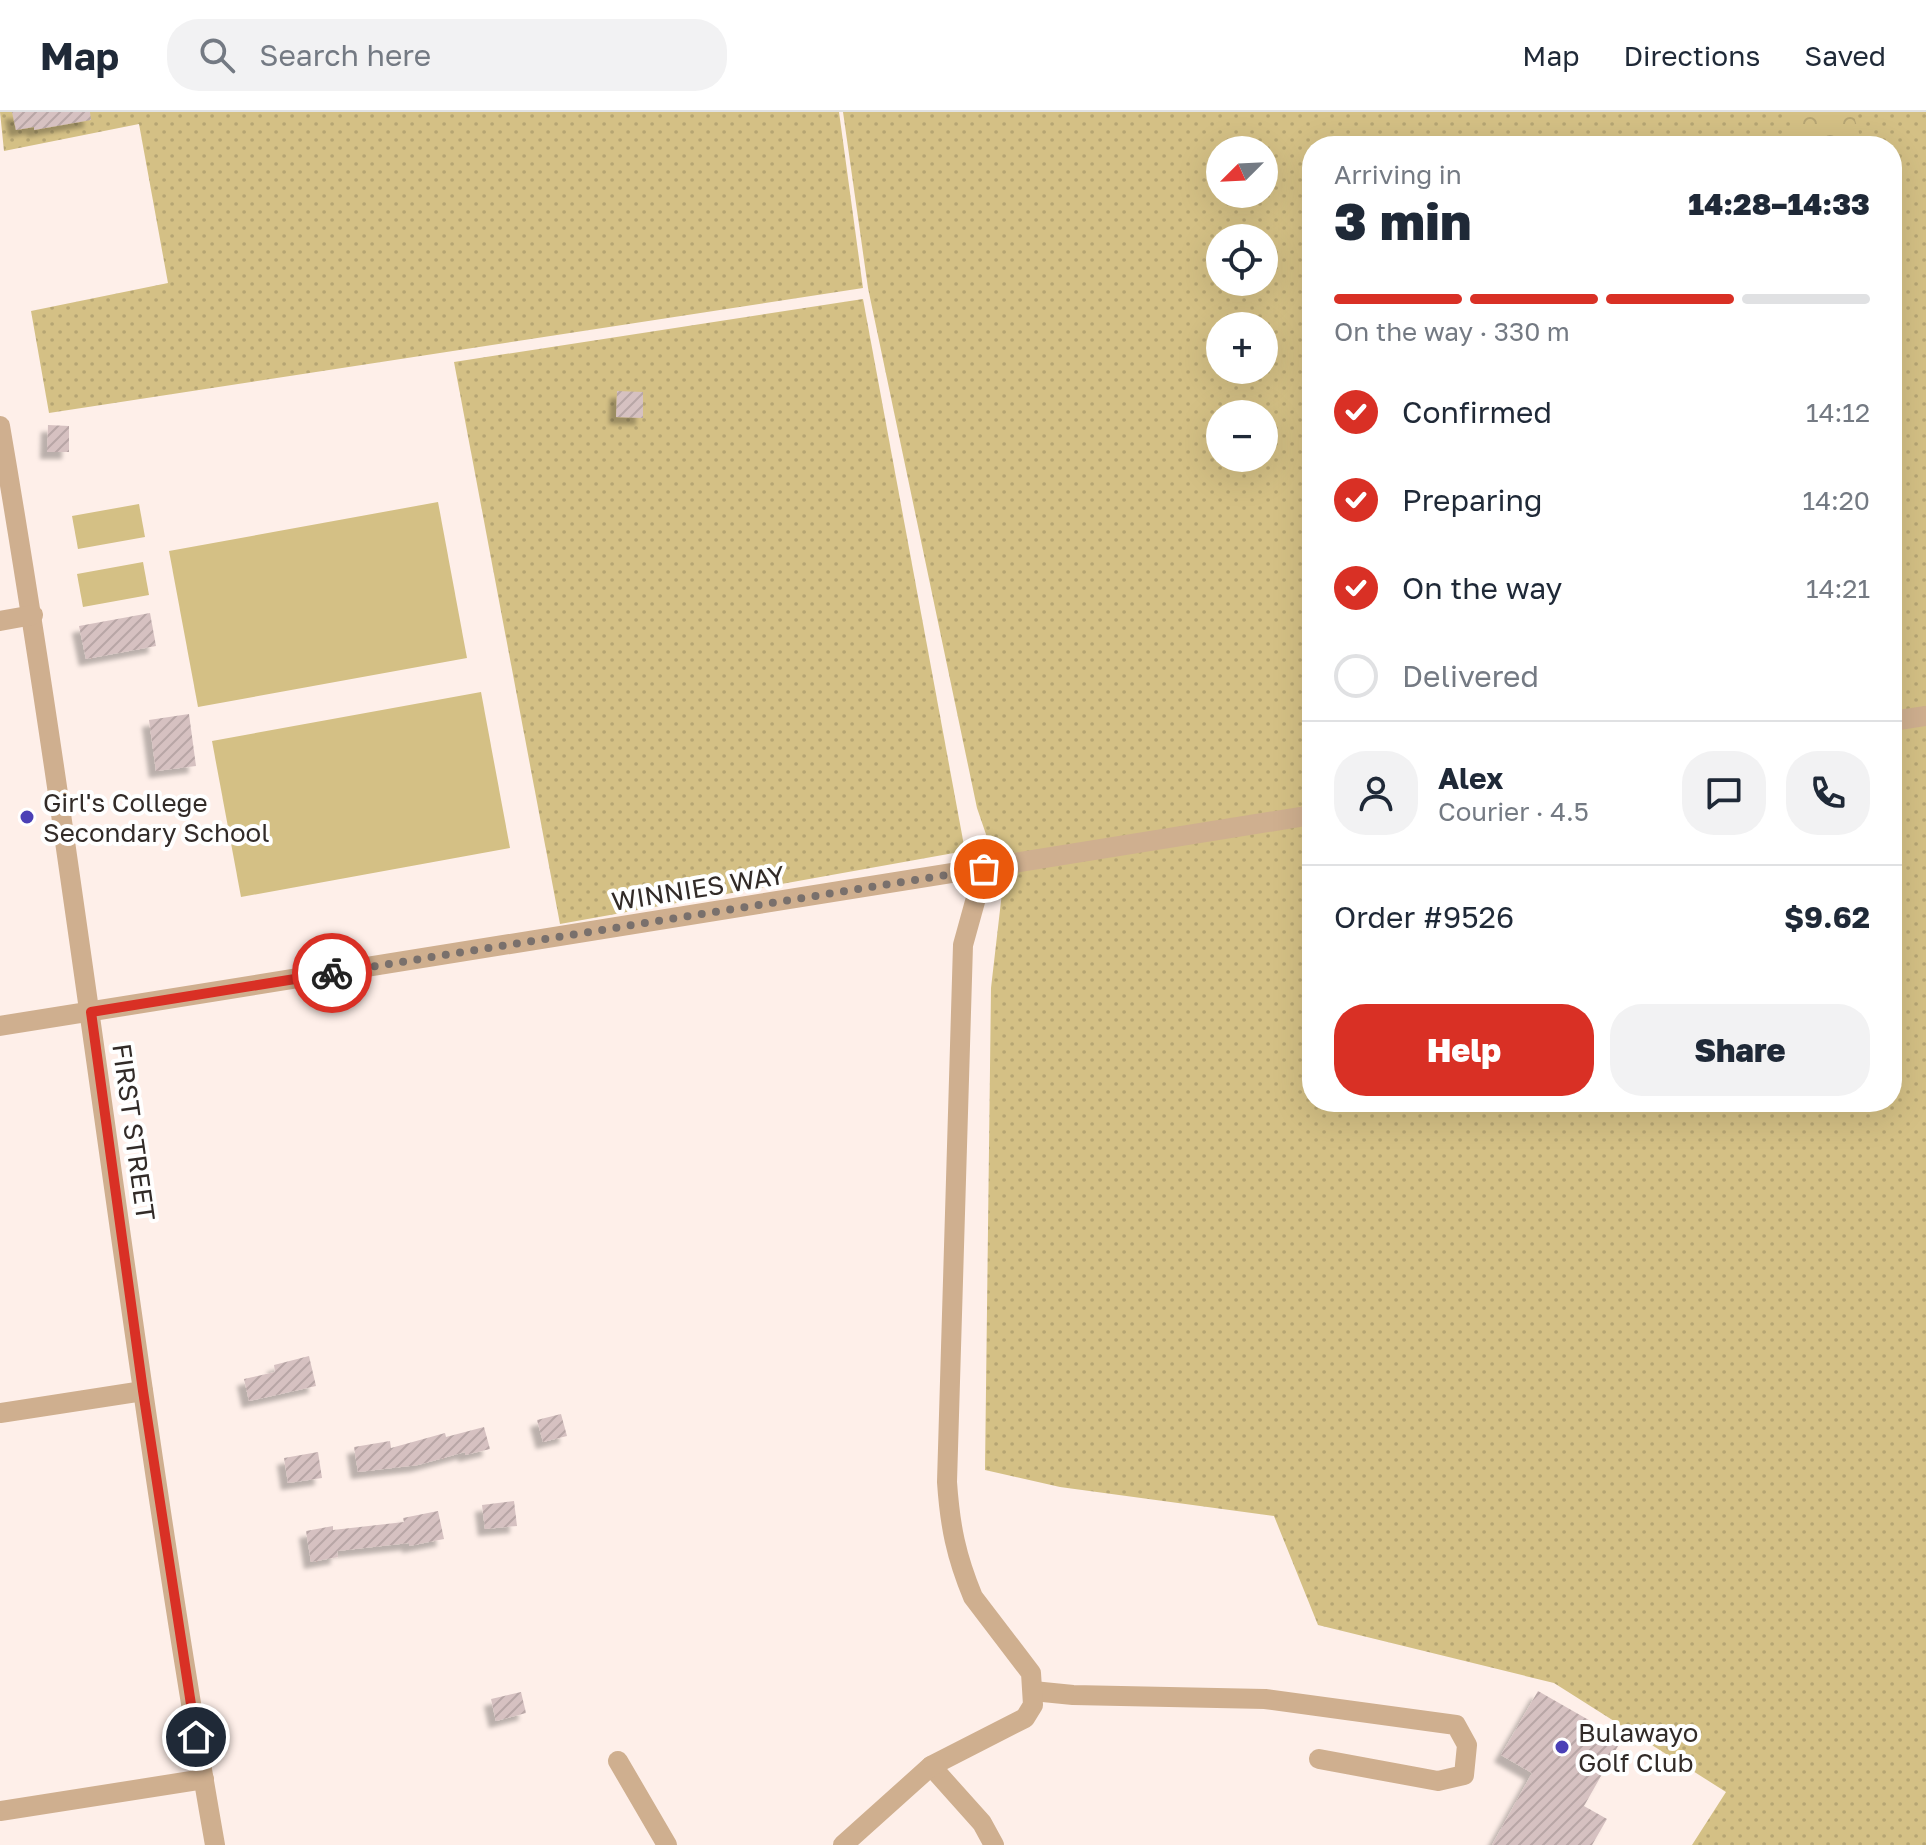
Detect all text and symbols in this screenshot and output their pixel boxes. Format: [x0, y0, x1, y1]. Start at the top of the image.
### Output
search box [167, 19, 727, 91]
text: Map [40, 33, 119, 78]
icon: search [195, 33, 239, 77]
text: Search here [259, 37, 431, 73]
text: Map [1522, 39, 1579, 72]
text: Directions [1623, 39, 1760, 72]
text: Saved [1804, 39, 1886, 72]
north arrow [1206, 136, 1278, 208]
map controls [1206, 136, 1278, 472]
text: Arriving in [1334, 159, 1462, 190]
text: 14:28–14:33 [1688, 186, 1870, 222]
text: 3 min [1334, 189, 1471, 251]
button: locate [1206, 224, 1278, 296]
button: + [1206, 312, 1278, 384]
text: On the way · 330 m [1334, 316, 1570, 347]
icon: check [1334, 390, 1378, 434]
text: Confirmed [1402, 394, 1552, 430]
text: 14:12 [1806, 397, 1870, 428]
button: − [1206, 400, 1278, 472]
icon: check [1334, 478, 1378, 522]
text: Preparing [1402, 482, 1543, 518]
text: 14:20 [1803, 485, 1870, 516]
icon: check [1334, 566, 1378, 610]
text: On the way [1402, 570, 1562, 606]
text: 14:21 [1806, 573, 1870, 604]
text: Delivered [1402, 658, 1539, 694]
button: person [1334, 751, 1418, 835]
button: chat [1682, 751, 1766, 835]
button: phone [1786, 751, 1870, 835]
text: Alex [1438, 760, 1503, 796]
place label: Girl's College Secondary School [43, 787, 269, 848]
text: Courier · 4.5 [1438, 796, 1589, 827]
marker: Girl's College Secondary School [18, 808, 36, 826]
pin [950, 835, 1018, 903]
icon: bag [962, 847, 1006, 891]
street label: WINNIES WAY [609, 859, 787, 917]
text: Order #9526 [1334, 899, 1514, 935]
text: $9.62 [1784, 899, 1870, 935]
courier [292, 933, 372, 1013]
icon: bike [310, 951, 354, 995]
button: Help [1334, 1004, 1594, 1096]
button: Share [1610, 1004, 1870, 1096]
street label: FIRST STREET [106, 1041, 162, 1223]
pin [162, 1703, 230, 1771]
icon: home [174, 1715, 218, 1759]
place label: Bulawayo Golf Club [1578, 1717, 1698, 1778]
marker: Bulawayo Golf Club [1553, 1738, 1571, 1756]

